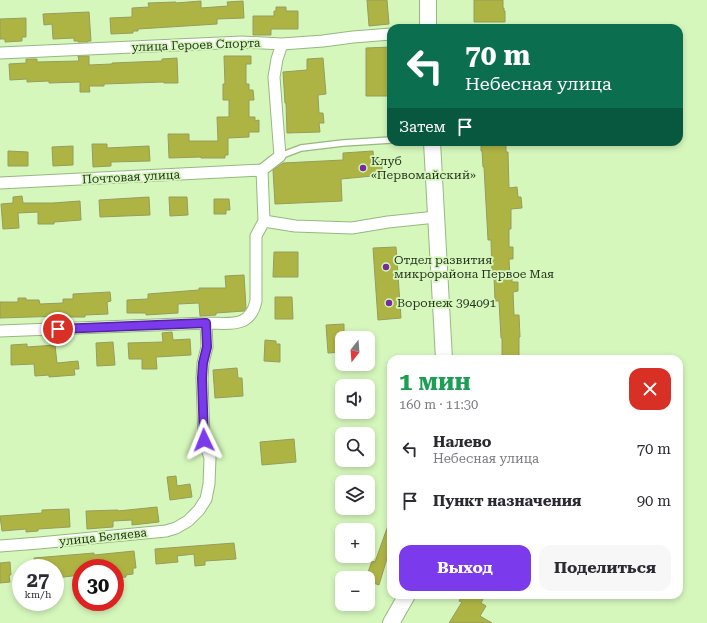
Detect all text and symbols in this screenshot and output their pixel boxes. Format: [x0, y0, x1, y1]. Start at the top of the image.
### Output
street label: улица Героев Спорта [131, 36, 261, 54]
text: 70 m [465, 39, 530, 72]
icon: left [399, 40, 451, 92]
text: Небесная улица [465, 73, 612, 94]
icon: arrive [454, 116, 476, 138]
text: Затем [399, 118, 446, 136]
place label: Клуб «Первомайский» [371, 154, 476, 182]
marker: Клуб «Первомайский» [358, 163, 368, 173]
street label: Почтовая улица [82, 167, 181, 187]
place label: Отдел развития микрорайона Первое Мая [394, 253, 554, 281]
marker: Отдел развития микрорайона Первое Мая [381, 262, 391, 272]
place label: Воронеж 394091 [397, 296, 497, 310]
marker: Воронеж 394091 [384, 298, 394, 308]
pin [41, 312, 75, 346]
icon: arrive [47, 318, 69, 340]
north arrow [335, 331, 375, 371]
map controls [335, 331, 375, 611]
text: 1 мин [399, 368, 471, 396]
button: close [629, 368, 671, 410]
button: sound [335, 379, 375, 419]
text: 160 m · 11:30 [399, 397, 478, 412]
position arrow [183, 419, 225, 461]
button: search [335, 427, 375, 467]
text: Налево [433, 433, 492, 451]
icon: left [399, 438, 421, 460]
text: 70 m [637, 440, 671, 458]
text: Небесная улица [433, 451, 539, 466]
button: layers [335, 475, 375, 515]
icon: arrive [399, 490, 421, 512]
text: Пункт назначения [433, 492, 581, 510]
text: 90 m [637, 492, 671, 510]
button: + [335, 523, 375, 563]
street label: улица Беляева [58, 525, 148, 549]
button: Выход [399, 545, 531, 591]
button: Поделиться [539, 545, 671, 591]
speed limit sign: 30 [72, 559, 124, 611]
text: 27 [27, 568, 49, 592]
button: − [335, 571, 375, 611]
text: km/h [25, 589, 51, 600]

